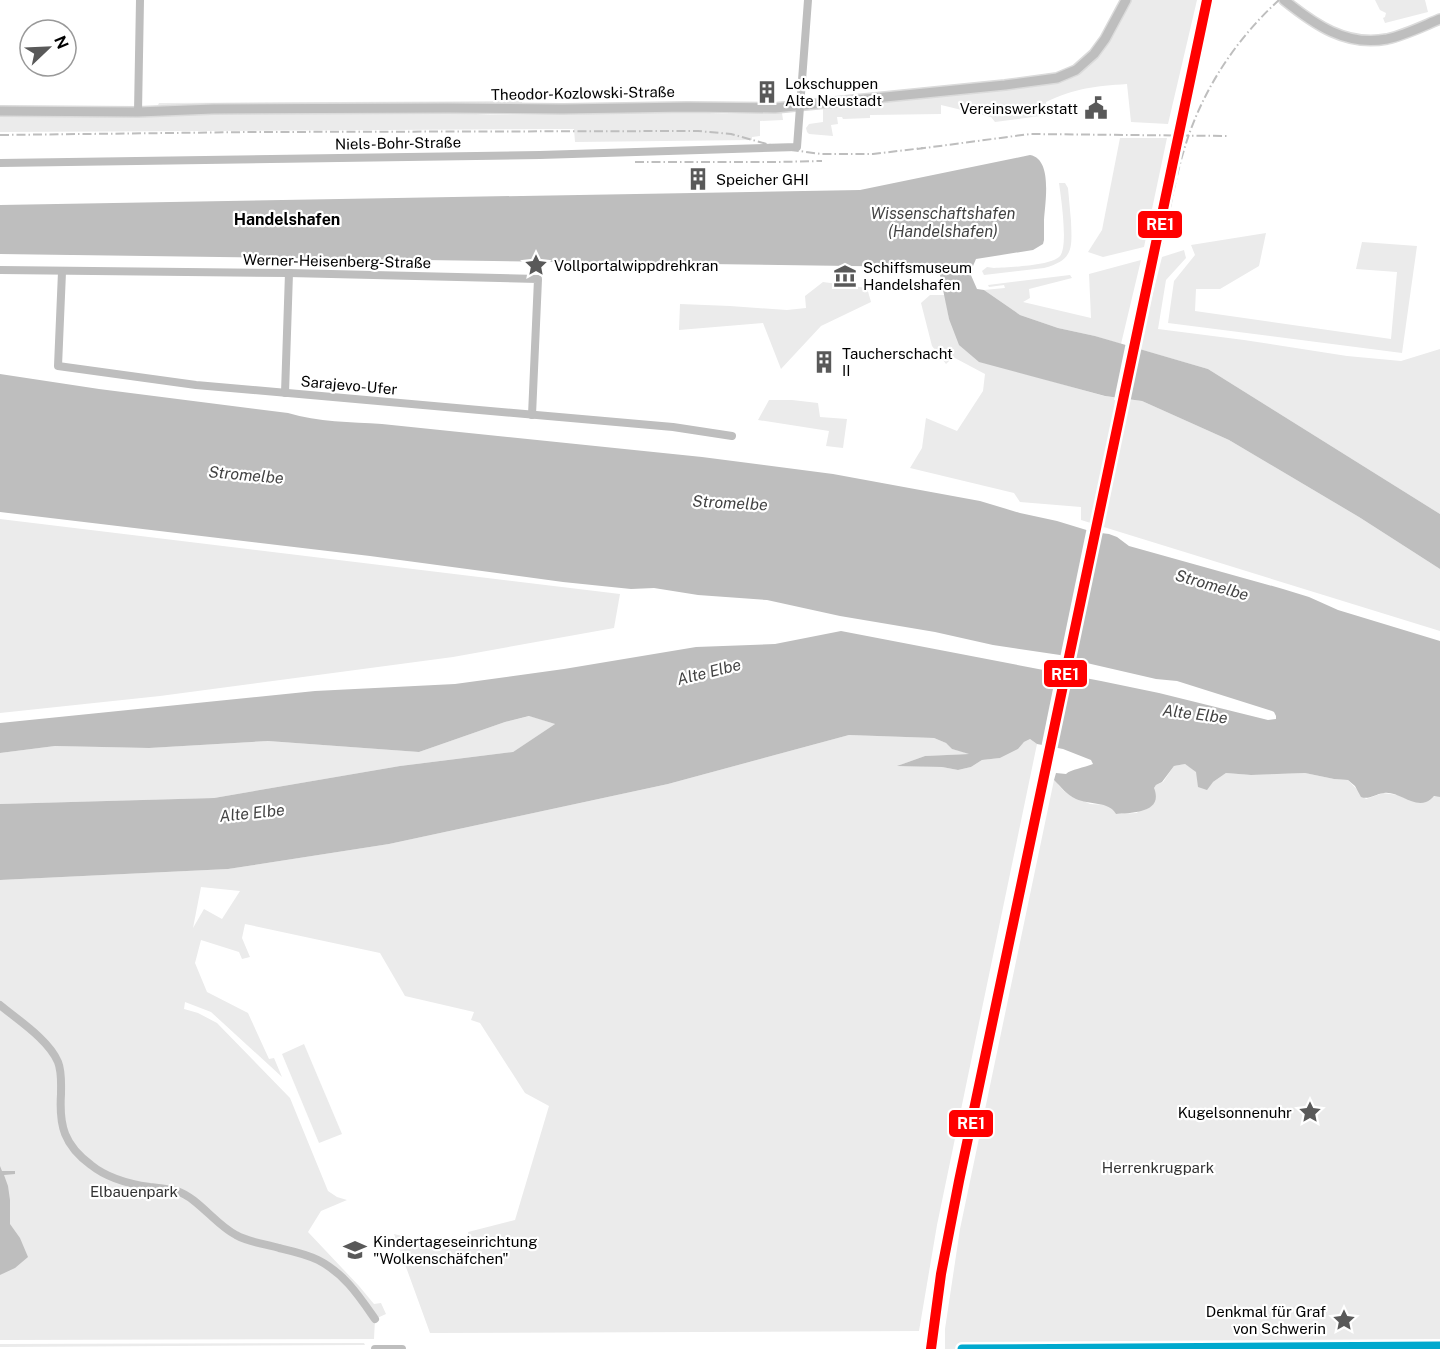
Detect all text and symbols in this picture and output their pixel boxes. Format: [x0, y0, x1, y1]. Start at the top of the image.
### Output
north arrow [18, 18, 78, 78]
text: N [50, 33, 73, 52]
place label: Lokschuppen Alte Neustadt [785, 75, 882, 109]
building icon: Lokschuppen Alte Neustadt [754, 79, 780, 105]
street label: Theodor-Kozlowski-Straße [491, 83, 675, 103]
public building icon: Vereinswerkstatt [1083, 95, 1109, 121]
place label: Vereinswerkstatt [960, 100, 1078, 117]
street label: Niels-Bohr-Straße [335, 133, 461, 153]
building icon: Speicher GHI [685, 166, 711, 192]
place label: Speicher GHI [716, 171, 809, 188]
water label: Wissenschaftshafen (Handelshafen) [870, 204, 1016, 241]
district label: Handelshafen [234, 210, 340, 229]
line badge: RE1 [1137, 210, 1183, 239]
text: RE1 [1146, 215, 1174, 234]
street label: Werner-Heisenberg-Straße [243, 251, 431, 271]
place icon: Vollportalwippdrehkran [523, 252, 549, 278]
place label: Vollportalwippdrehkran [554, 257, 718, 274]
place label: Schiffsmuseum Handelshafen [863, 259, 972, 293]
museum icon: Schiffsmuseum Handelshafen [832, 263, 858, 289]
place label: Taucherschacht II [842, 345, 953, 379]
building icon: Taucherschacht II [811, 349, 837, 375]
street label: Sarajevo-Ufer [300, 372, 398, 398]
water label: Stromelbe [208, 462, 285, 488]
water label: Stromelbe [692, 492, 768, 514]
water label: Stromelbe [1173, 565, 1251, 605]
water label: Alte Elbe [675, 655, 743, 689]
line badge: RE1 [1043, 659, 1088, 688]
text: RE1 [1051, 665, 1079, 684]
water label: Alte Elbe [1161, 701, 1229, 727]
water label: Alte Elbe [218, 800, 286, 826]
place icon: Kugelsonnenuhr [1297, 1099, 1323, 1125]
place label: Kugelsonnenuhr [1178, 1104, 1292, 1121]
line badge: RE1 [948, 1109, 994, 1138]
text: RE1 [957, 1114, 985, 1133]
park label: Herrenkrugpark [1102, 1159, 1214, 1176]
park label: Elbauenpark [90, 1183, 178, 1200]
place label: Kindertageseinrichtung "Wolkenschäfchen" [373, 1233, 537, 1267]
school or university icon: Kindertageseinrichtung "Wolkenschäfchen" [342, 1237, 368, 1263]
place label: Denkmal für Graf von Schwerin [1206, 1303, 1326, 1337]
place icon: Denkmal für Graf von Schwerin [1331, 1307, 1357, 1333]

